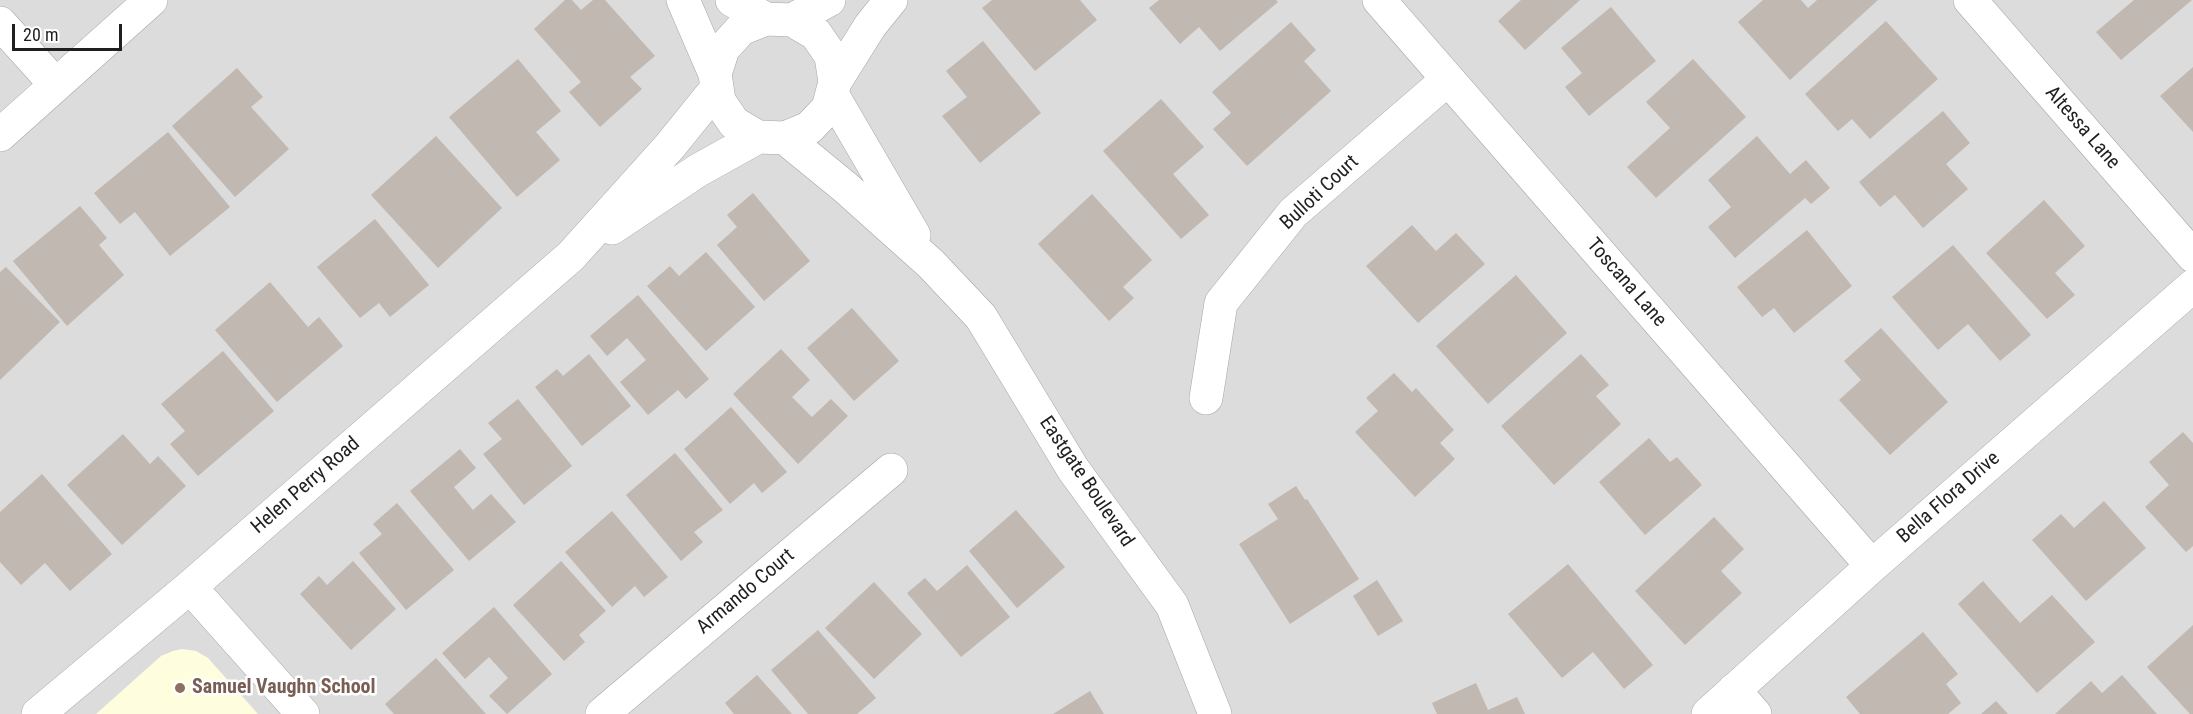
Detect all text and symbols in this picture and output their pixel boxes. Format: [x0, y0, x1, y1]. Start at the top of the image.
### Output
scale bar [15, 12, 124, 50]
text: 20 m [23, 24, 58, 45]
street label: Altessa Lane [2039, 82, 2125, 174]
street label: Bulloti Court [1276, 151, 1364, 235]
street label: Toscana Lane [1581, 234, 1671, 332]
street label: Eastgate Boulevard [1034, 412, 1138, 552]
street label: Helen Perry Road [247, 432, 365, 540]
street label: Bella Flora Drive [1893, 447, 2005, 549]
street label: Armando Court [692, 544, 800, 640]
place label: Samuel Vaughn School [192, 676, 376, 700]
marker: Samuel Vaughn School [173, 681, 187, 695]

